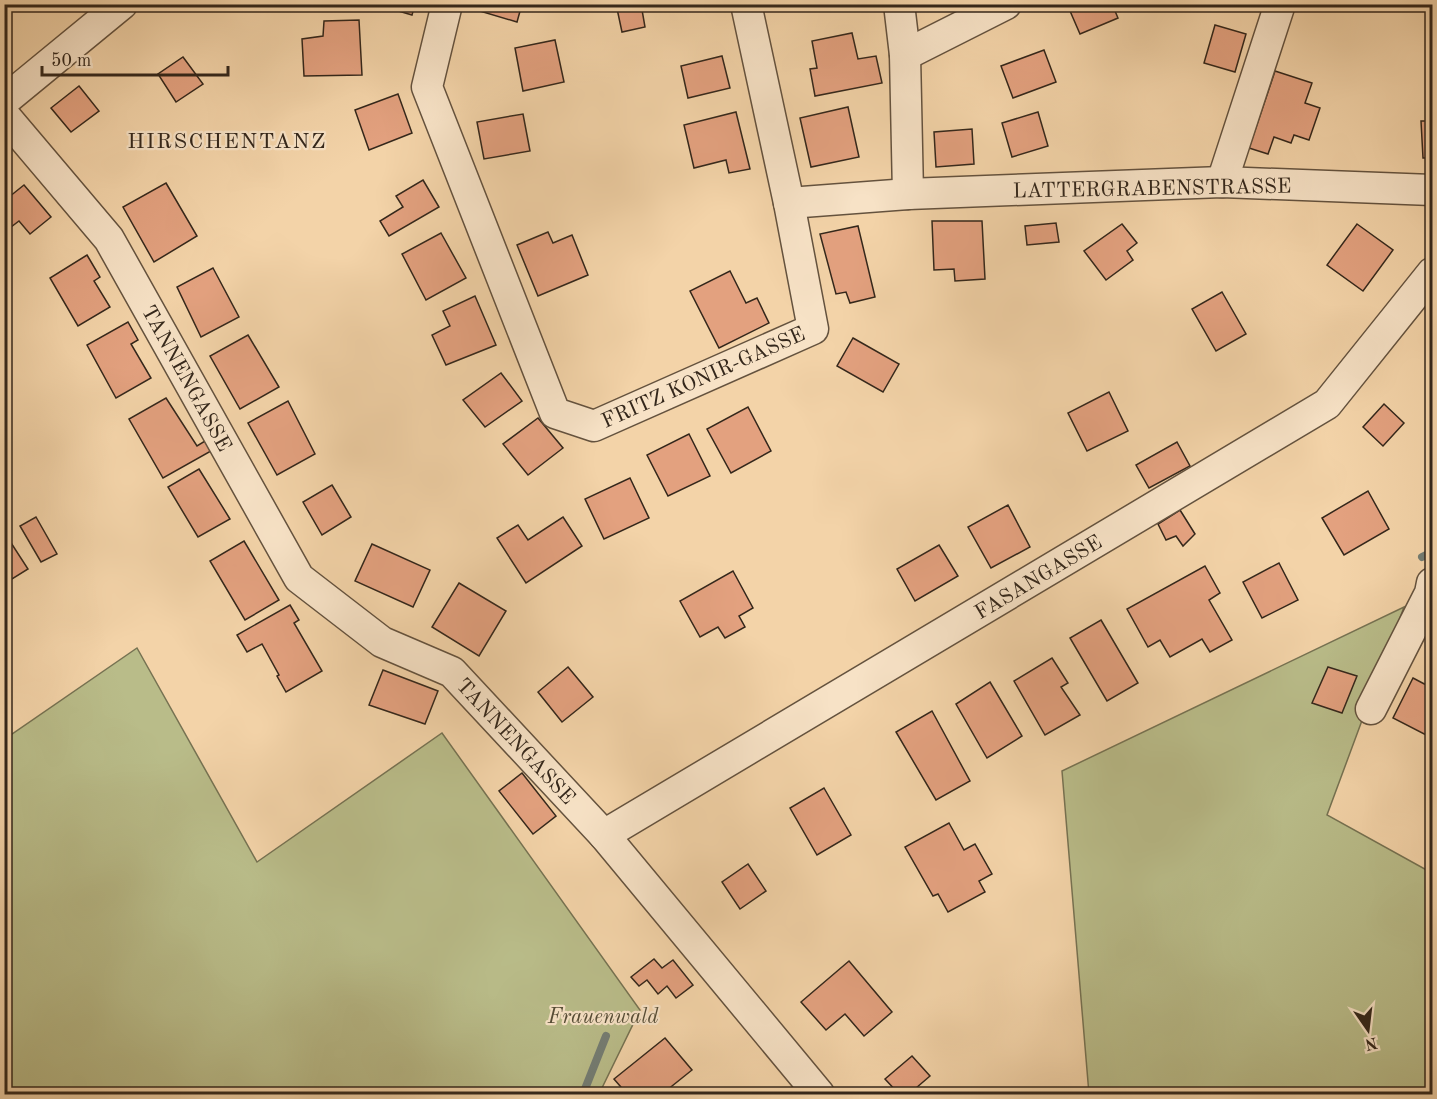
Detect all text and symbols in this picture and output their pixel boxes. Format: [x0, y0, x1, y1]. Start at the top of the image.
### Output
scale bar [42, 39, 228, 77]
text: 50 m [51, 52, 91, 70]
district label: HIRSCHENTANZ [127, 131, 327, 153]
street label: LATTERGRABENSTRASSE [1012, 177, 1292, 202]
street label: TANNENGASSE [137, 302, 234, 455]
street label: FRITZ KONIR-GASSE [599, 324, 808, 433]
street label: FASANGASSE [972, 532, 1106, 624]
street label: TANNENGASSE [452, 675, 578, 809]
north arrow [1338, 1000, 1398, 1060]
park label: Frauenwald [547, 1007, 659, 1028]
text: N [1363, 1033, 1379, 1052]

